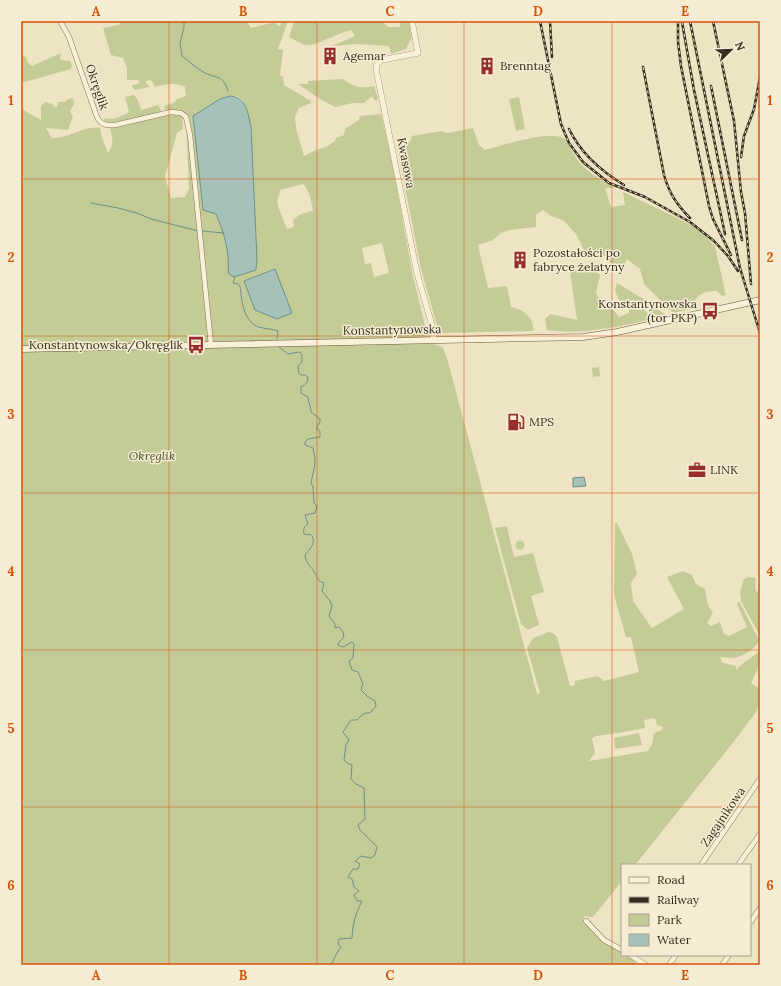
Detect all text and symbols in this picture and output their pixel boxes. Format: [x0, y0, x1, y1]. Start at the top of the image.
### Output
text: A [92, 3, 101, 20]
text: B [239, 3, 248, 20]
text: C [386, 3, 395, 20]
text: D [533, 3, 543, 20]
text: E [681, 3, 689, 20]
north arrow [711, 30, 751, 70]
text: N [732, 39, 749, 53]
building icon: Agemar [320, 46, 340, 66]
place label: Agemar [342, 48, 387, 63]
building icon: Brenntag [477, 56, 497, 76]
place label: Brenntag [500, 58, 551, 73]
street label: Okręglik [83, 62, 112, 112]
text: 1 [8, 92, 14, 109]
text: 1 [767, 92, 773, 109]
street label: Kwasowa [394, 136, 419, 190]
place label: Pozostałości po fabryce żelatyny [533, 245, 625, 274]
text: 2 [8, 249, 15, 266]
text: 2 [767, 249, 774, 266]
building icon: Pozostałości po fabryce żelatyny [510, 250, 530, 270]
place label: Konstantynowska (tor PKP) [598, 296, 697, 326]
bus stop icon: Konstantynowska (tor PKP) [700, 301, 720, 321]
street label: Konstantynowska [342, 321, 442, 338]
bus stop icon: Konstantynowska/Okręglik [186, 335, 206, 355]
place label: Konstantynowska/Okręglik [29, 337, 184, 353]
text: 3 [7, 406, 15, 423]
text: 3 [766, 406, 774, 423]
fuel station icon: MPS [506, 412, 526, 432]
place label: MPS [529, 414, 554, 429]
park label: Okręglik [129, 448, 175, 463]
office icon: LINK [687, 460, 707, 480]
place label: LINK [710, 462, 739, 477]
text: 4 [7, 563, 15, 580]
text: 4 [766, 563, 774, 580]
text: 5 [7, 720, 15, 737]
text: 5 [766, 720, 774, 737]
street label: Zagajnikowa [697, 784, 748, 850]
legend [621, 864, 751, 956]
text: Road [657, 872, 685, 887]
text: 6 [7, 877, 15, 894]
text: 6 [766, 877, 774, 894]
text: Railway [657, 892, 700, 907]
text: Park [657, 912, 683, 927]
text: Water [657, 932, 692, 947]
text: A [92, 967, 101, 984]
text: B [239, 967, 248, 984]
text: C [386, 967, 395, 984]
text: D [533, 967, 543, 984]
text: E [681, 967, 689, 984]

